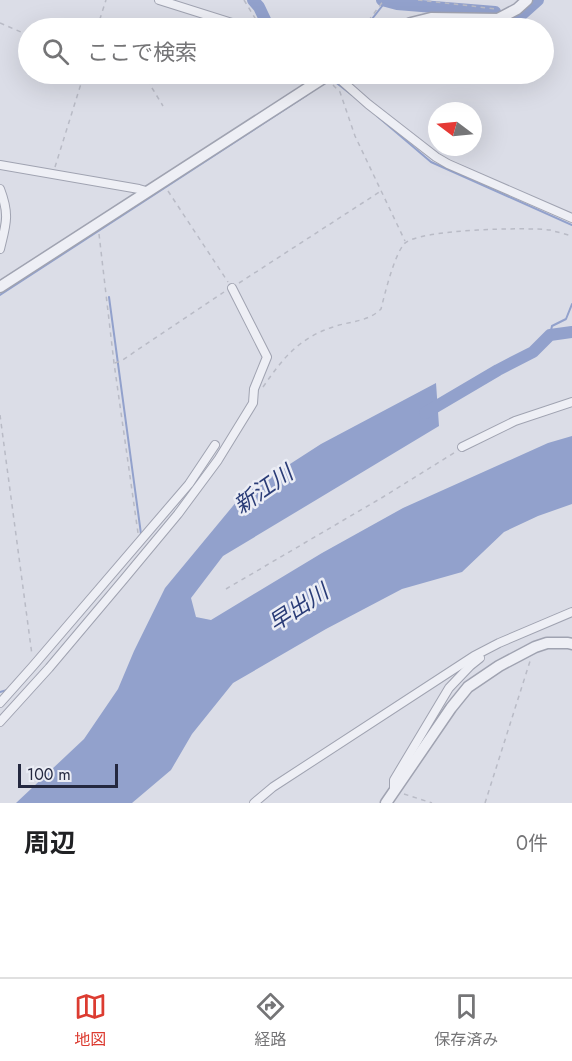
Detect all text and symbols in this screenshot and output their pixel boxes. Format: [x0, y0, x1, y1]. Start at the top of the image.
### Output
search box [18, 18, 554, 84]
icon: search [39, 35, 72, 68]
text: ここで検索 [87, 36, 197, 68]
north arrow [428, 102, 482, 156]
water label: 新江川 [227, 456, 301, 521]
water label: 早出川 [262, 575, 336, 638]
scale bar [18, 761, 118, 788]
text: 100 m [27, 763, 71, 786]
text: 周辺 [24, 824, 76, 862]
text: 0件 [516, 829, 548, 858]
tab: 地図 [74, 990, 107, 1051]
tab: 経路 [254, 990, 287, 1051]
tab: 保存済み [434, 990, 498, 1051]

